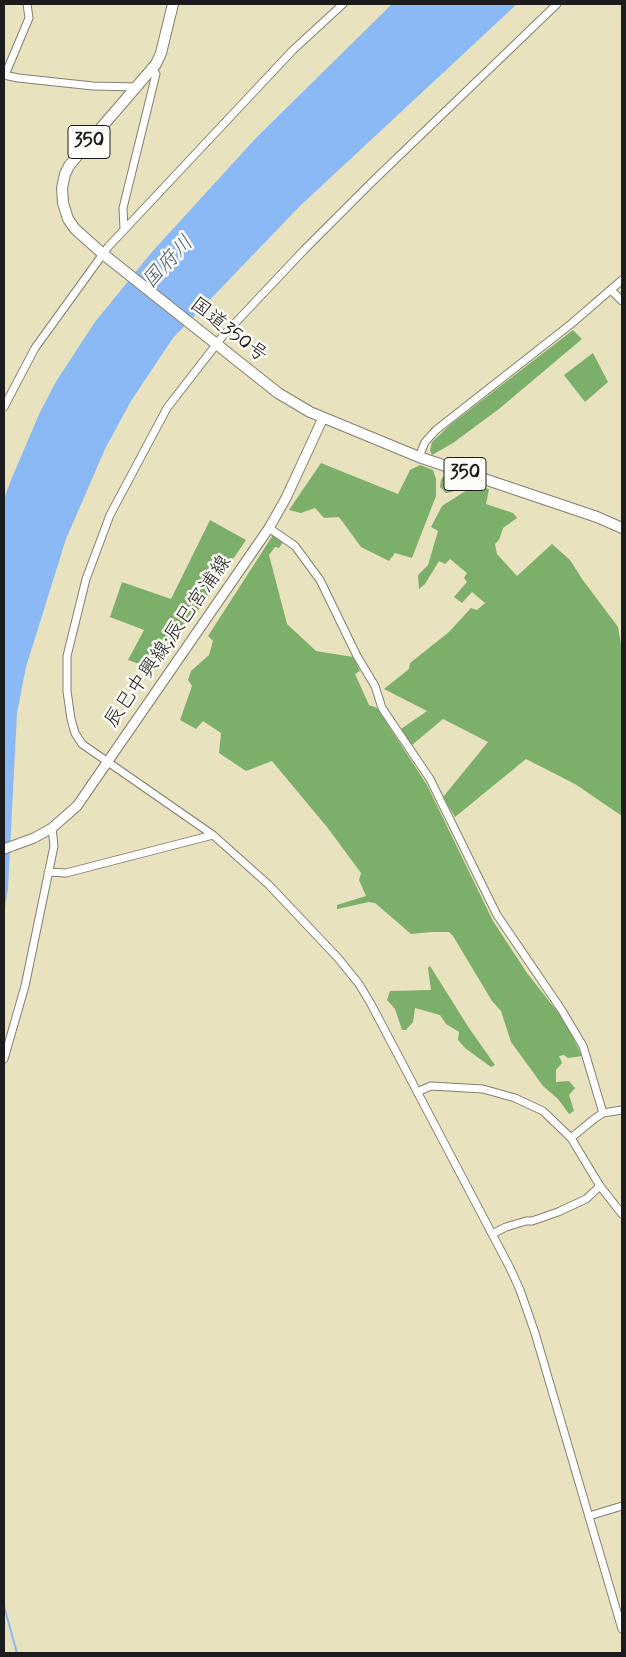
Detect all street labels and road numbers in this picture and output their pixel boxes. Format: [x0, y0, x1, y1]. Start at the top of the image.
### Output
road number: 350 [68, 125, 110, 158]
street label: 国道350号 [184, 293, 272, 369]
road number: 350 [444, 458, 486, 490]
street label: 辰巳中興線;辰巳宮浦線 [100, 551, 238, 733]

